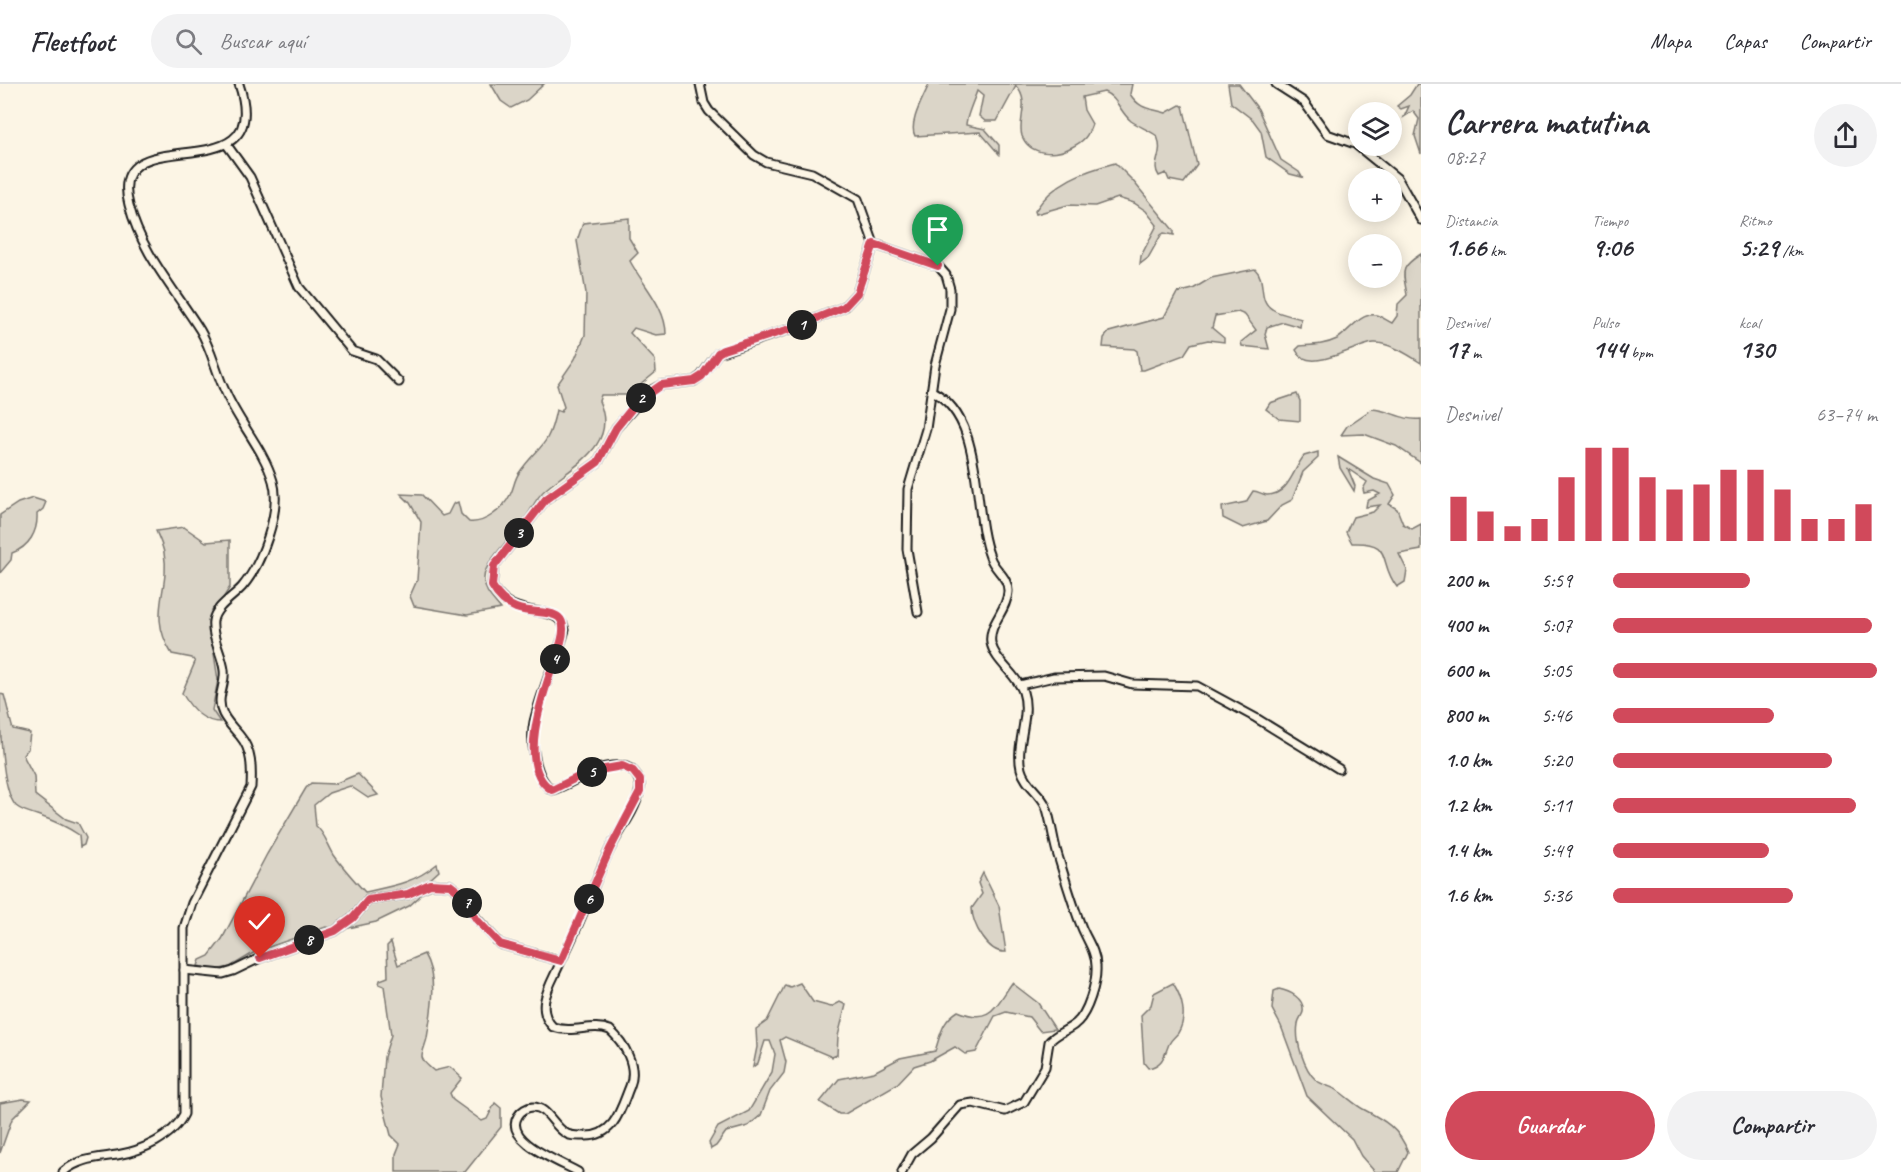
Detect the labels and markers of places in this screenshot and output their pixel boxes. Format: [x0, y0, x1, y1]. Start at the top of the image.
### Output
pin [912, 204, 963, 266]
pin: 1 [787, 310, 817, 340]
pin: 2 [626, 383, 656, 413]
pin: 3 [504, 518, 534, 548]
pin: 4 [540, 644, 570, 674]
pin: 5 [577, 757, 607, 787]
pin: 6 [574, 884, 604, 914]
pin: 7 [452, 888, 482, 918]
pin [234, 896, 285, 958]
pin: 8 [294, 925, 324, 955]

